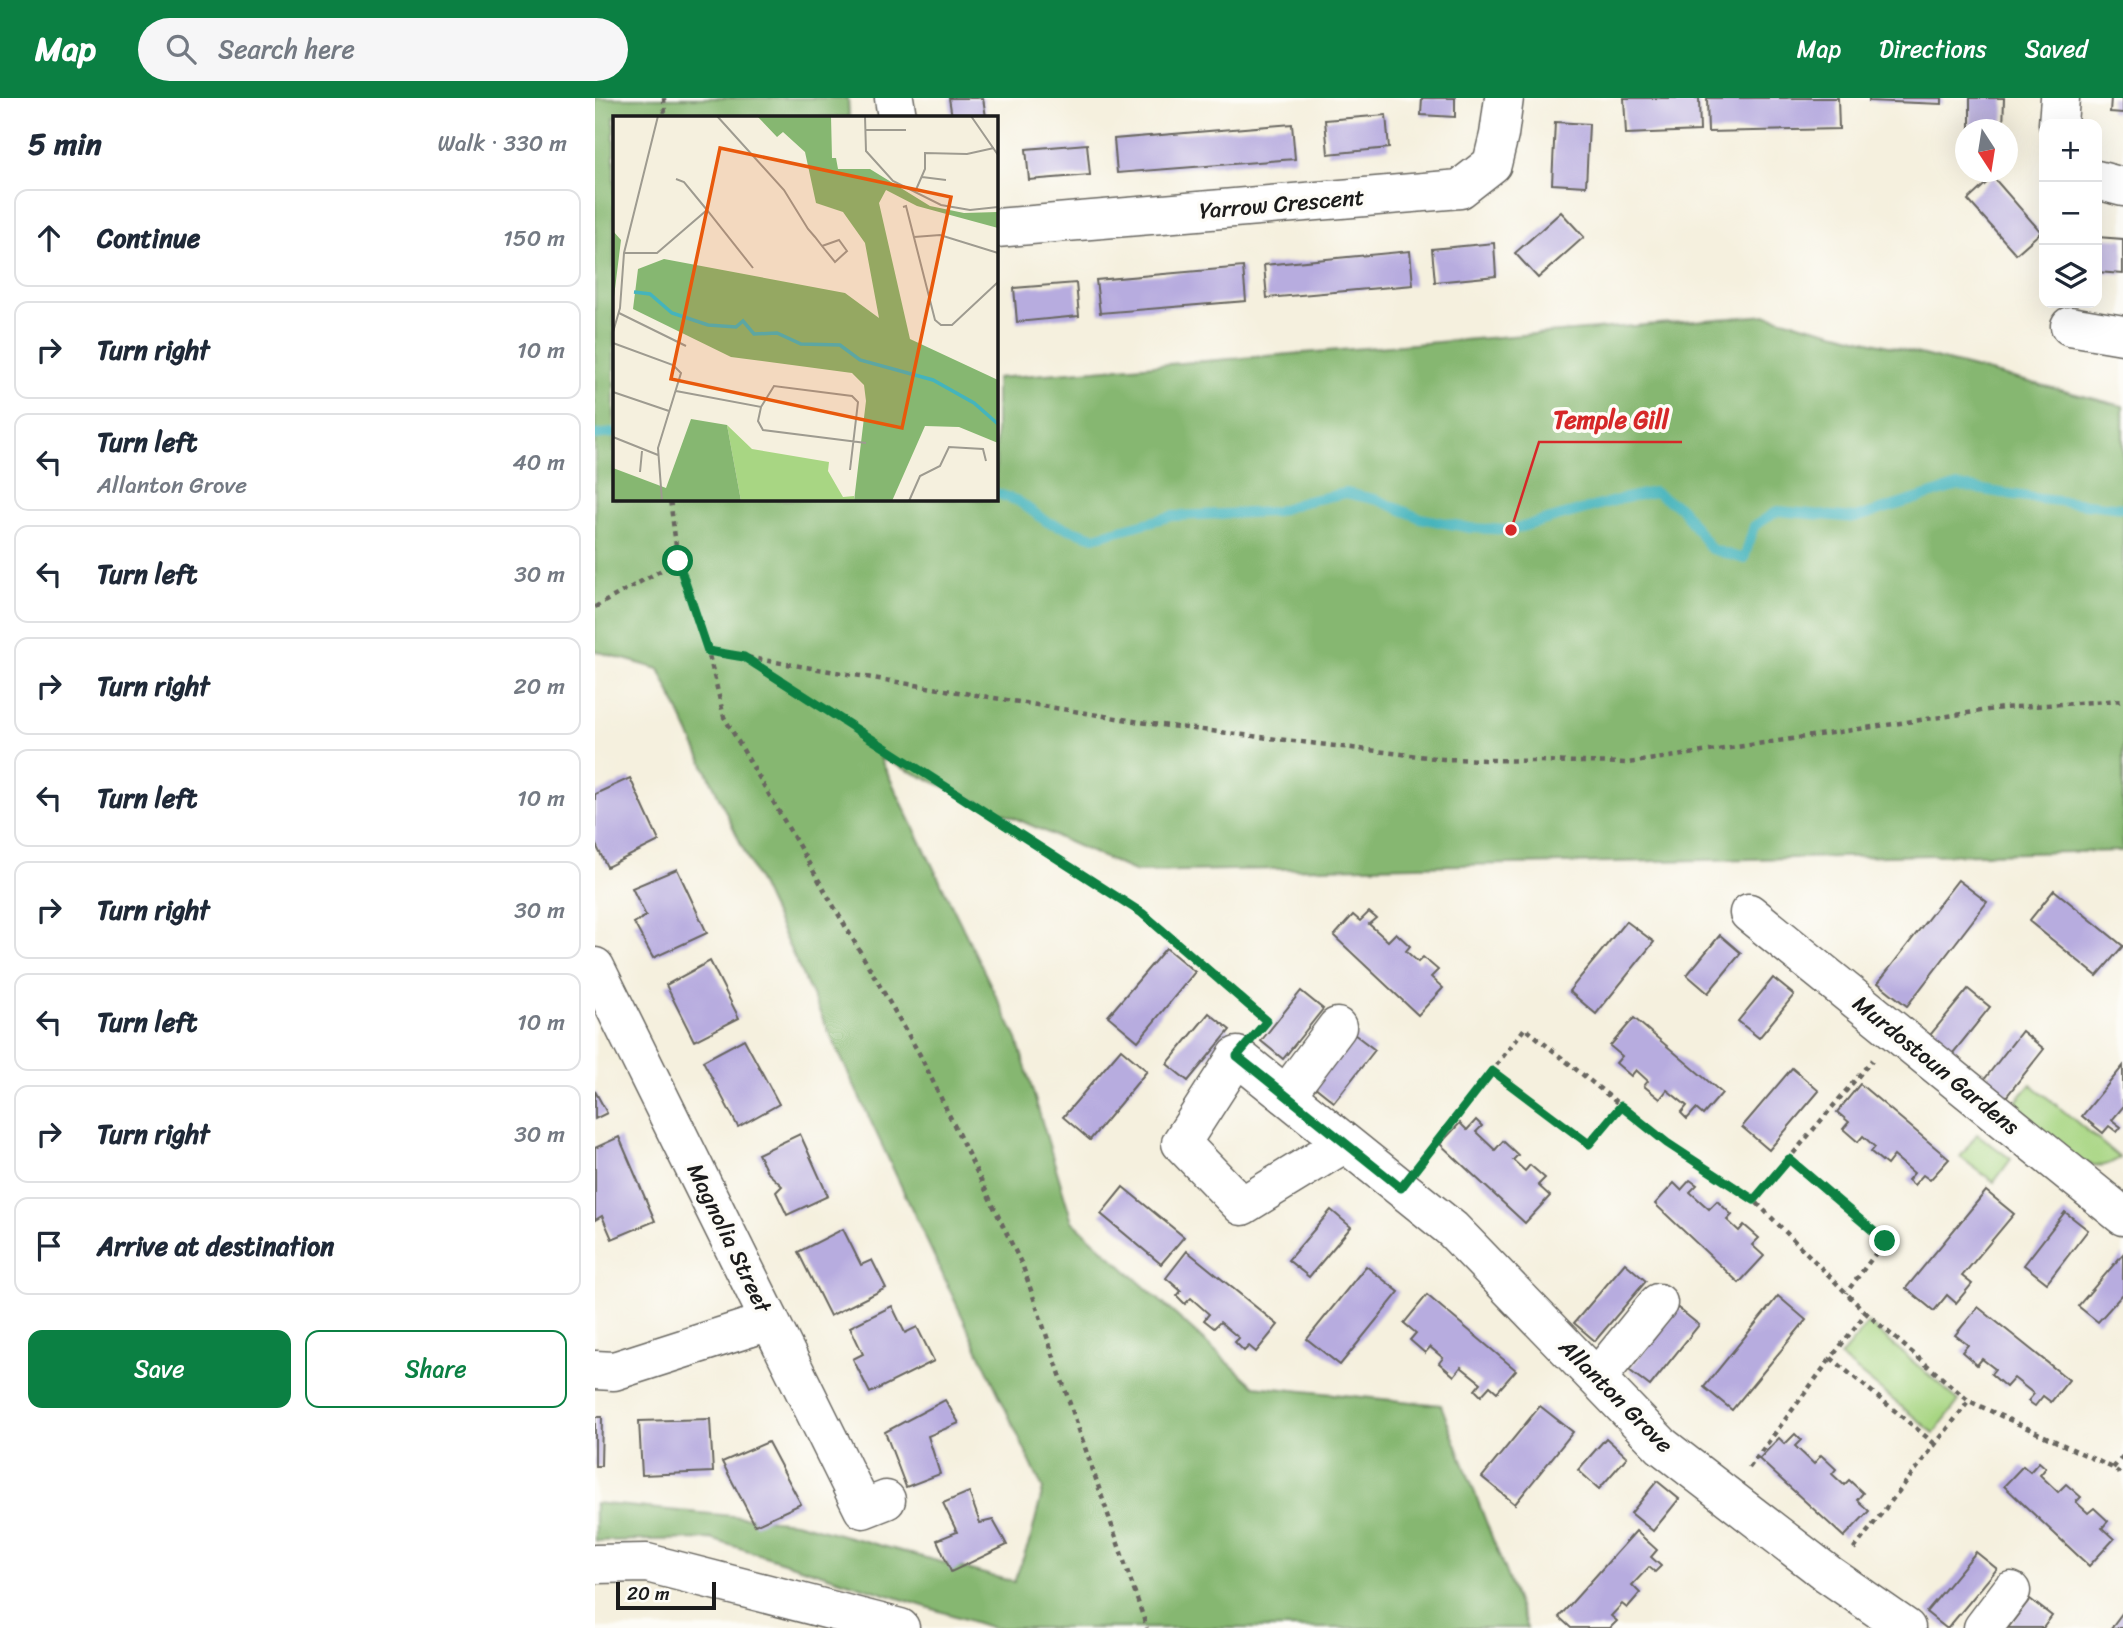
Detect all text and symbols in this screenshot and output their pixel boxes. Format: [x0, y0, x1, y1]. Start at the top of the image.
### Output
search box [138, 18, 628, 81]
text: Map [35, 20, 96, 78]
text: Search here [218, 26, 355, 72]
text: Map [1797, 28, 1841, 70]
text: Directions [1879, 28, 1987, 70]
text: Saved [2025, 28, 2088, 70]
icon: search [162, 30, 200, 68]
inset map [613, 116, 997, 500]
text: 5 min [28, 117, 102, 171]
north arrow [1955, 119, 2018, 182]
map controls [2039, 119, 2102, 308]
button: + [2039, 119, 2102, 182]
text: Walk · 330 m [437, 123, 567, 164]
street label: Yarrow Crescent [1198, 176, 1366, 232]
button: − [2039, 182, 2102, 245]
text: Continue [97, 215, 200, 261]
text: 150 m [503, 218, 565, 259]
icon: ahead [30, 219, 68, 257]
button: layers [2039, 245, 2102, 308]
text: Turn right [97, 327, 210, 373]
text: 10 m [517, 330, 565, 371]
icon: right [30, 331, 68, 369]
callout: Temple Gill [1539, 397, 1682, 442]
text: Temple Gill [1553, 399, 1670, 441]
text: Turn left [97, 419, 197, 465]
text: 40 m [512, 442, 565, 483]
icon: left [30, 443, 68, 481]
text: Allanton Grove [97, 465, 247, 506]
route start [662, 545, 693, 576]
text: Turn left [97, 551, 197, 597]
text: 30 m [514, 554, 565, 595]
icon: left [30, 555, 68, 593]
text: Turn right [97, 663, 210, 709]
text: 20 m [514, 666, 565, 707]
icon: right [30, 667, 68, 705]
text: Turn left [97, 775, 197, 821]
text: 10 m [517, 778, 565, 819]
icon: left [30, 779, 68, 817]
text: Turn right [97, 887, 210, 933]
text: 30 m [514, 890, 565, 931]
icon: right [30, 891, 68, 929]
street label: Murdostoun Gardens [1843, 984, 2029, 1146]
text: Turn left [97, 999, 197, 1045]
text: 10 m [517, 1002, 565, 1043]
icon: left [30, 1003, 68, 1041]
text: Turn right [97, 1111, 210, 1157]
text: 30 m [514, 1114, 565, 1155]
icon: right [30, 1115, 68, 1153]
street label: Magnolia Street [675, 1156, 784, 1322]
text: Arrive at destination [97, 1223, 334, 1269]
route end [1869, 1225, 1900, 1256]
icon: arrive [30, 1227, 68, 1265]
street label: Allanton Grove [1548, 1328, 1684, 1464]
button: Save [28, 1330, 291, 1408]
button: Share [305, 1330, 567, 1408]
text: 20 m [627, 1577, 670, 1610]
scale bar [616, 1579, 716, 1611]

